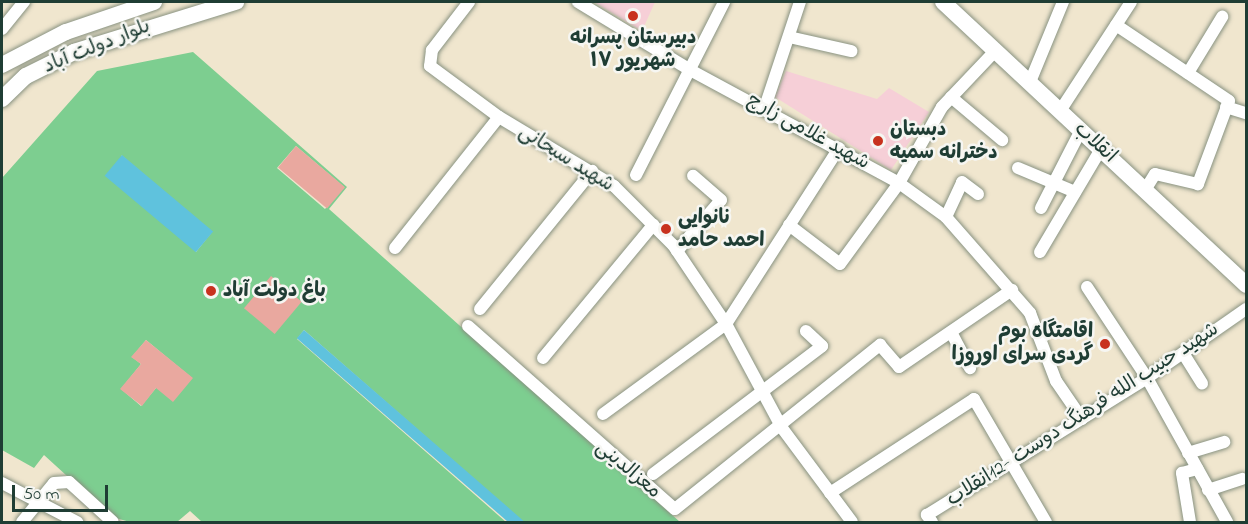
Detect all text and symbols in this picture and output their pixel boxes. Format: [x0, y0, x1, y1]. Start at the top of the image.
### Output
marker: دبیرستان پسرانه ۱۷ شهریور [626, 9, 640, 23]
street label: بلوار دولت آباد [40, 15, 154, 79]
place label: دبیرستان پسرانه ۱۷ شهریور [570, 26, 696, 73]
street label: شهید غلامی زارچ [743, 88, 873, 176]
street label: انقلاب [1069, 117, 1121, 169]
place label: دبستان دخترانه سمیه [890, 118, 998, 165]
street label: شهید سبحانی [514, 120, 618, 198]
marker: دبستان دخترانه سمیه [871, 134, 885, 148]
place label: نانوایی احمد حامد [678, 206, 764, 253]
marker: نانوایی احمد حامد [659, 222, 673, 236]
place label: باغ دولت آباد [223, 279, 326, 303]
marker: باغ دولت آباد [204, 284, 218, 298]
street label: شهید حبیب الله فرهنگ دوست -12انقلاب [942, 318, 1224, 512]
place label: اقامتگاه بوم گردی سرای اوروزا [952, 320, 1093, 367]
marker: اقامتگاه بوم گردی سرای اوروزا [1098, 337, 1112, 351]
street label: معزالدینی [591, 436, 665, 504]
scale bar [15, 473, 111, 511]
text: 50 m [23, 482, 60, 508]

